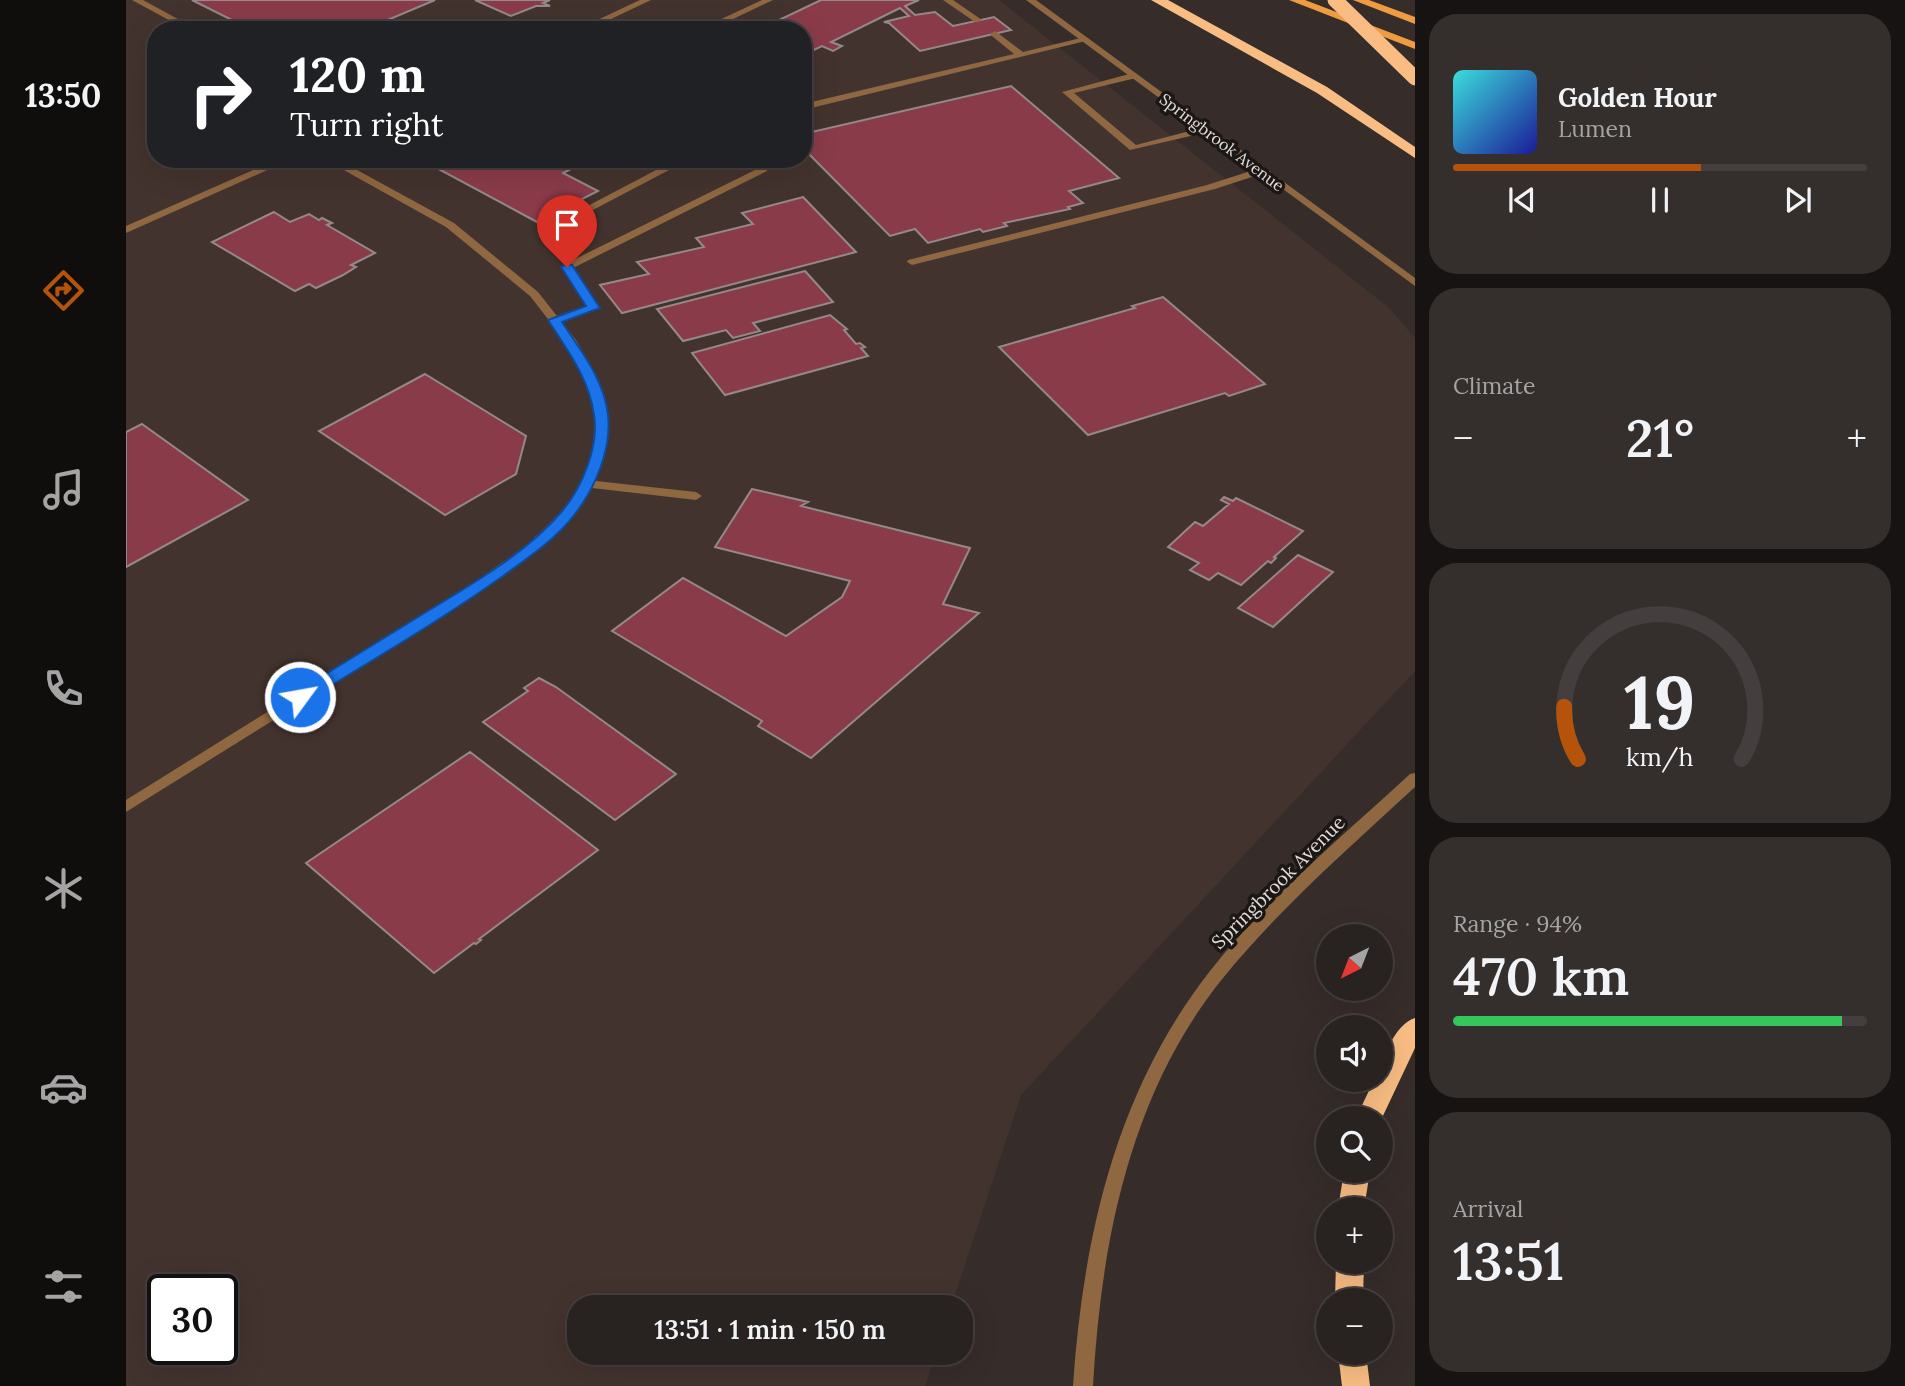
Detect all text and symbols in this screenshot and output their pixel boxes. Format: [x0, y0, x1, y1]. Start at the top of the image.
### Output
text: 120 m [290, 43, 425, 105]
icon: right [175, 49, 266, 140]
text: 13:50 [25, 75, 101, 116]
text: Golden Hour [1558, 81, 1717, 114]
street label: Springbrook Avenue [1156, 89, 1289, 196]
text: Turn right [290, 104, 443, 145]
text: Lumen [1558, 114, 1632, 143]
icon: previous [1503, 181, 1541, 219]
icon: pause [1641, 181, 1679, 219]
icon: next [1779, 181, 1817, 219]
pin [537, 195, 597, 267]
icon: arrive [548, 206, 586, 244]
icon: directions [39, 266, 88, 315]
text: Climate [1453, 371, 1535, 400]
text: 21° [1626, 405, 1694, 471]
text: − [1453, 414, 1473, 462]
text: + [1847, 414, 1867, 462]
icon: music [39, 465, 88, 514]
text: 19 [1624, 656, 1696, 749]
position arrow [263, 660, 337, 734]
icon: phone [39, 664, 88, 713]
text: km/h [1626, 741, 1694, 773]
street label: Springbrook Avenue [1206, 810, 1350, 954]
icon: climate [39, 864, 88, 913]
text: Range · 94% [1453, 909, 1582, 938]
north arrow [1316, 924, 1393, 1001]
map controls [1316, 924, 1393, 1365]
text: 470 km [1453, 943, 1629, 1009]
button: sound [1316, 1015, 1393, 1092]
icon: car [39, 1063, 88, 1112]
button: search [1316, 1106, 1393, 1183]
text: Arrival [1453, 1194, 1523, 1223]
button: + [1316, 1197, 1393, 1274]
text: 13:51 [1453, 1228, 1564, 1294]
icon: filters [39, 1262, 88, 1311]
speed limit sign: 30 [147, 1274, 238, 1365]
button: − [1316, 1288, 1393, 1365]
text: 13:51 · 1 min · 150 m [654, 1313, 886, 1346]

